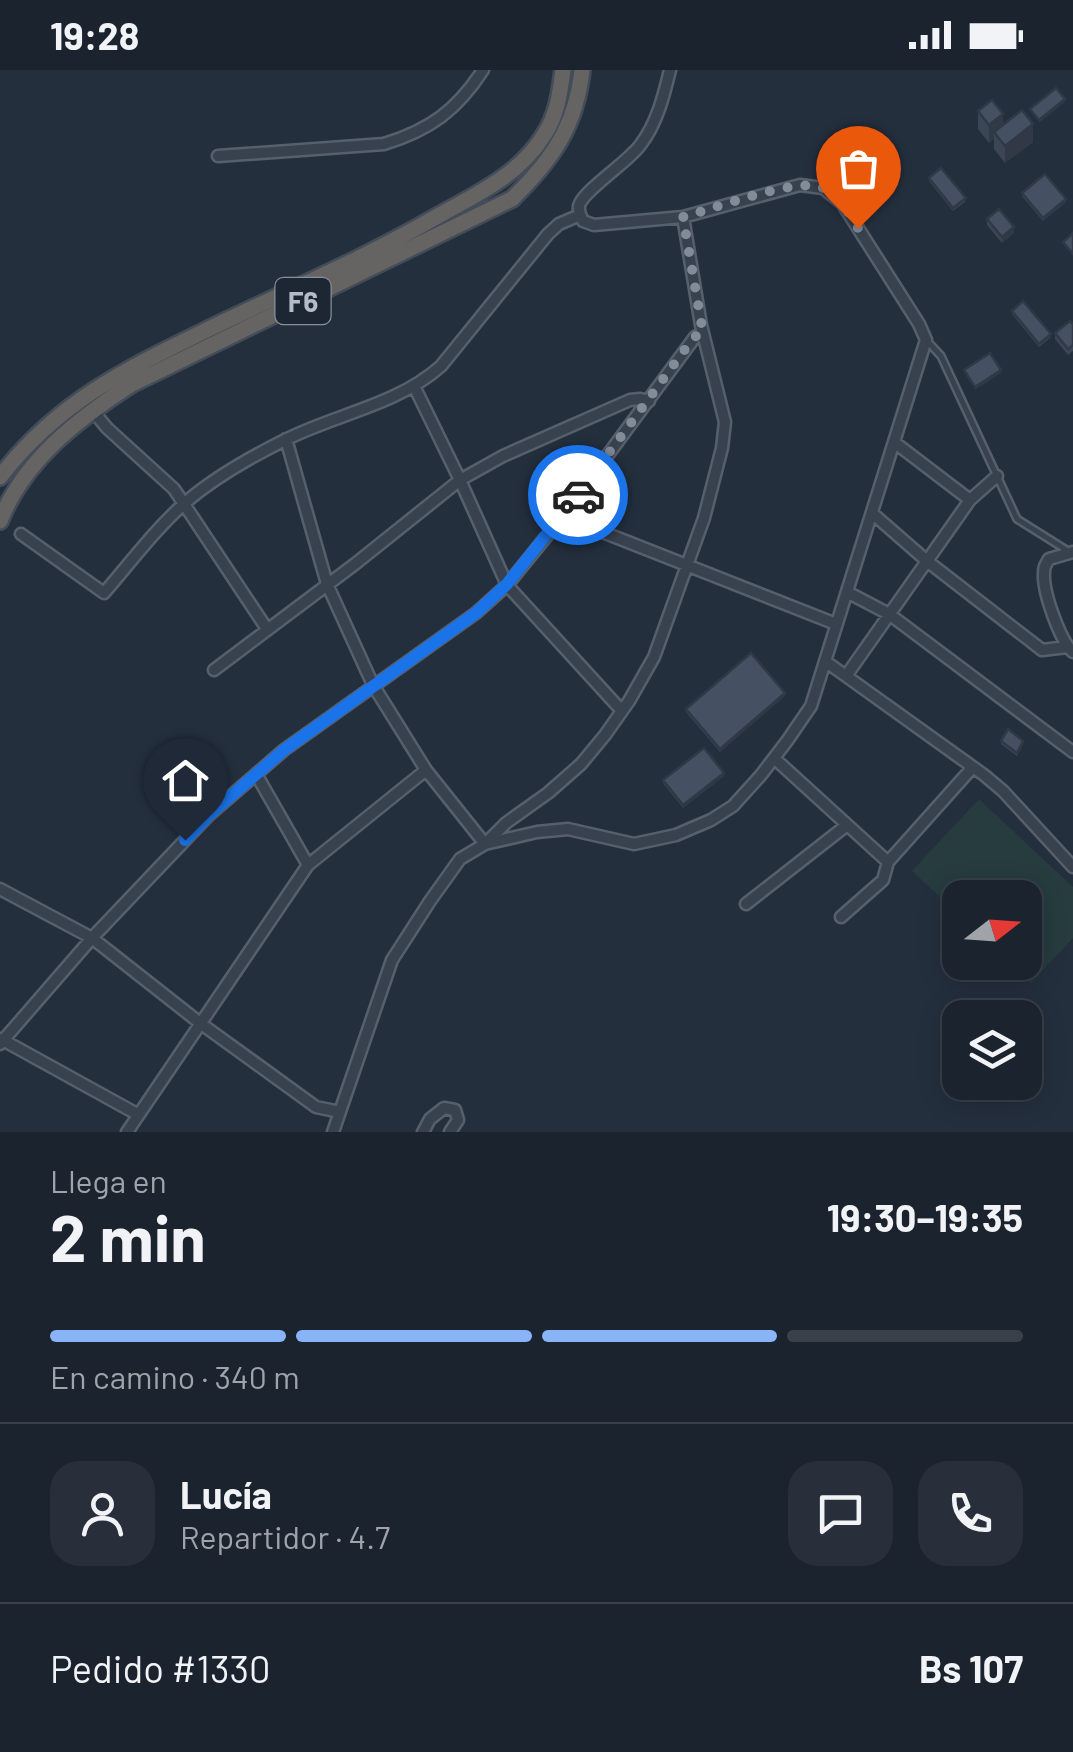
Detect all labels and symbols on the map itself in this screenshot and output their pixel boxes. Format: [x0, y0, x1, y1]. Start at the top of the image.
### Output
pin [816, 126, 901, 229]
road number: F6 [276, 278, 330, 324]
courier [528, 445, 628, 545]
pin [143, 738, 228, 841]
north arrow [942, 880, 1042, 980]

